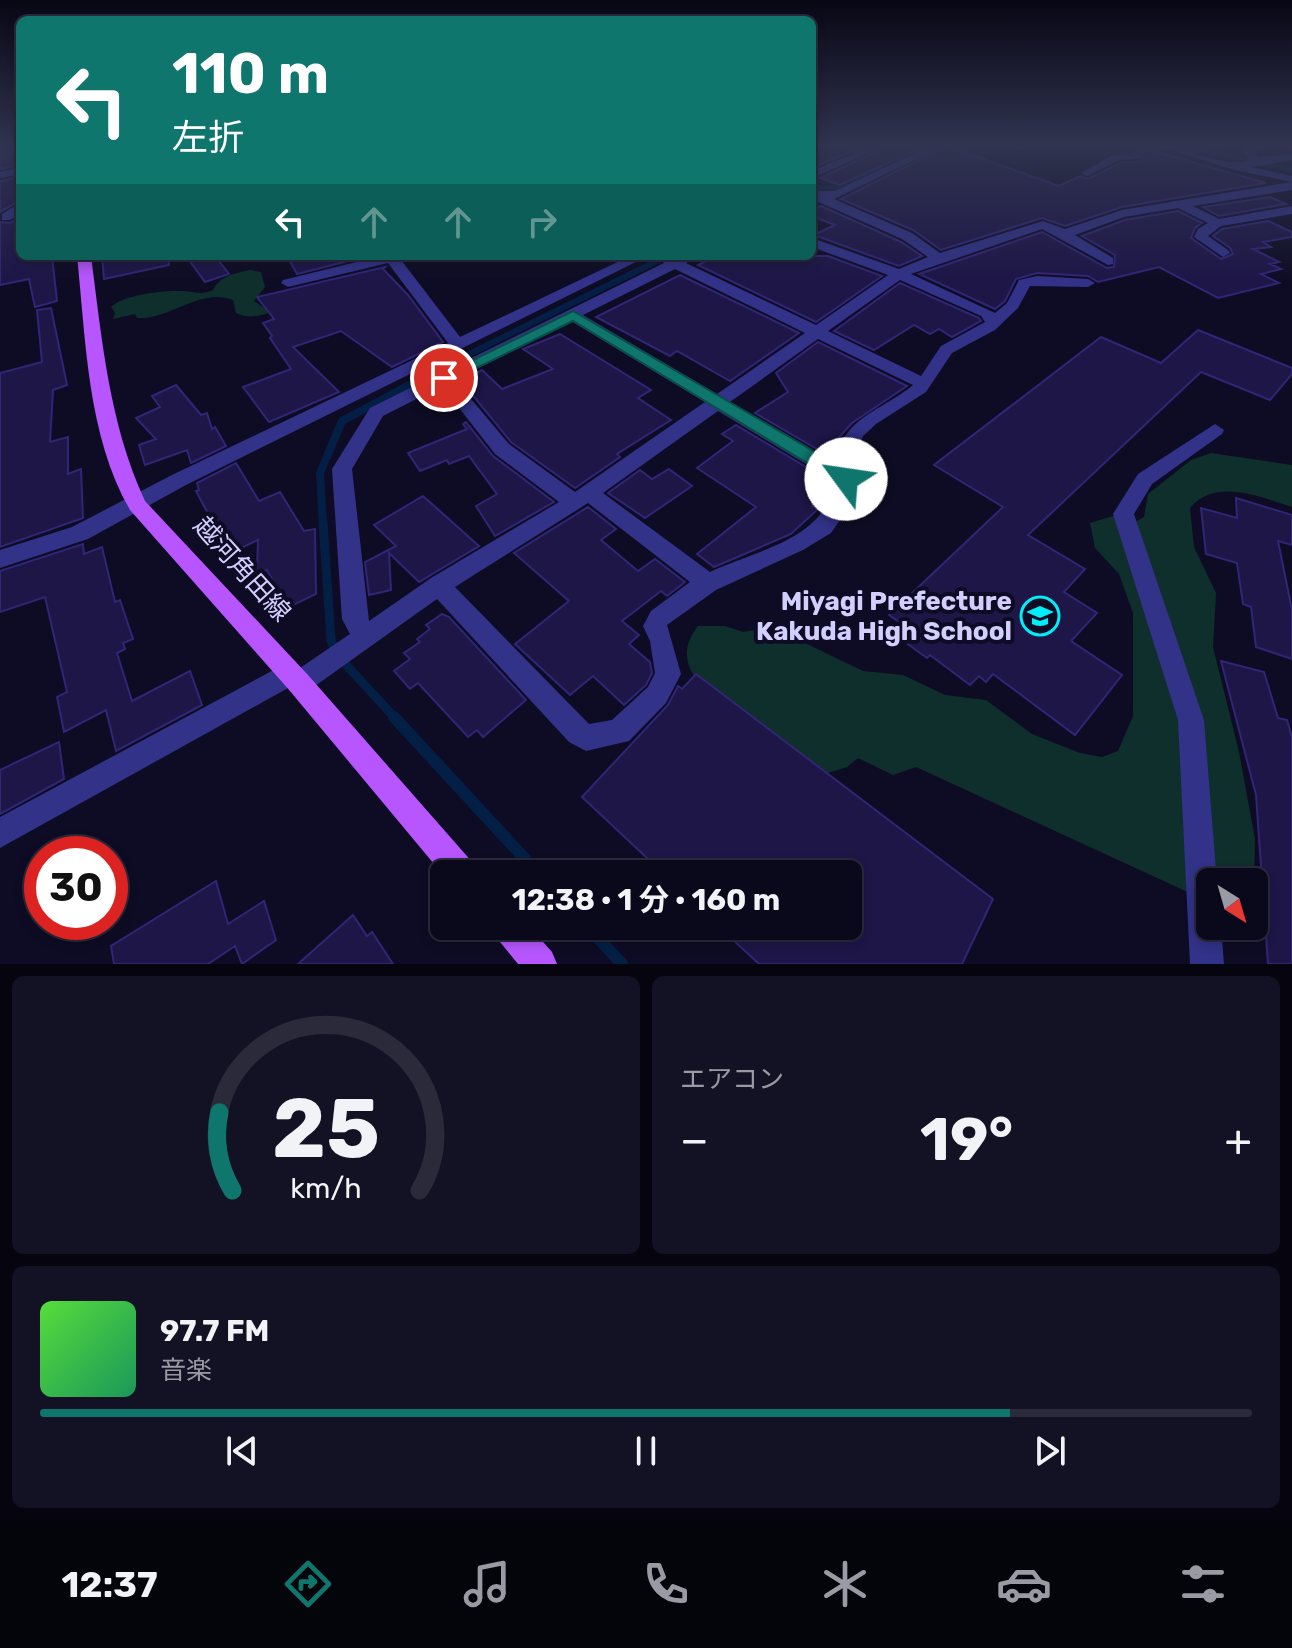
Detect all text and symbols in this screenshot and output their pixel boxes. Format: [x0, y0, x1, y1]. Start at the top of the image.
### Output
text: 110 m [172, 41, 329, 107]
icon: left [40, 48, 144, 152]
text: 左折 [172, 116, 244, 159]
icon: left [268, 200, 312, 244]
icon: ahead [352, 200, 396, 244]
icon: ahead [436, 200, 480, 244]
icon: right [520, 200, 564, 244]
pin [410, 344, 478, 412]
icon: arrive [422, 356, 466, 400]
position arrow [804, 437, 888, 521]
street label: 越河角田線 [187, 510, 297, 628]
place label: Miyagi Prefecture Kakuda High School [756, 586, 1012, 647]
school or university icon: Miyagi Prefecture Kakuda High School [1019, 595, 1061, 637]
speed limit sign: 30 [24, 836, 128, 940]
north arrow [1196, 868, 1268, 940]
map controls [1196, 868, 1268, 940]
text: 12:38 · 1 分 · 160 m [512, 882, 780, 918]
text: エアコン [680, 1064, 784, 1095]
text: 25 [272, 1079, 380, 1178]
text: 19° [920, 1104, 1013, 1175]
text: − [680, 1114, 709, 1166]
text: + [1225, 1114, 1252, 1166]
text: km/h [290, 1171, 362, 1205]
text: 97.7 FM [160, 1313, 269, 1349]
text: 音楽 [160, 1355, 212, 1386]
icon: previous [220, 1429, 264, 1473]
icon: pause [624, 1429, 668, 1473]
icon: next [1028, 1429, 1072, 1473]
icon: directions [280, 1556, 336, 1612]
icon: music [459, 1556, 515, 1612]
icon: phone [638, 1556, 694, 1612]
icon: climate [817, 1556, 873, 1612]
icon: car [996, 1556, 1052, 1612]
icon: filters [1175, 1556, 1231, 1612]
text: 12:37 [61, 1563, 158, 1606]

